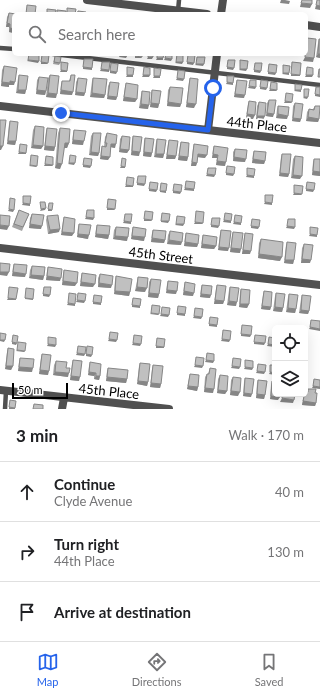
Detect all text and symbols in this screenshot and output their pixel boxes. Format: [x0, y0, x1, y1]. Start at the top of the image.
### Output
search box [12, 12, 308, 56]
icon: search [26, 23, 48, 45]
text: Search here [58, 25, 135, 43]
route start [204, 79, 222, 97]
route end [52, 104, 70, 122]
street label: 44th Place [226, 113, 288, 135]
street label: 45th Street [128, 243, 194, 267]
map controls [272, 325, 308, 397]
button: locate [272, 325, 308, 361]
button: layers [272, 361, 308, 397]
street label: 45th Place [78, 380, 140, 402]
scale bar [12, 381, 68, 400]
text: 50 m [18, 383, 43, 396]
text: 3 min [16, 425, 58, 446]
text: Walk · 170 m [228, 427, 304, 443]
text: Continue [54, 475, 115, 493]
icon: ahead [16, 481, 38, 503]
text: 40 m [275, 484, 304, 500]
text: Clyde Avenue [54, 493, 132, 509]
text: Turn right [54, 535, 119, 553]
icon: right [16, 541, 38, 563]
text: 130 m [267, 544, 304, 560]
text: 44th Place [54, 553, 115, 569]
icon: arrive [16, 601, 38, 623]
text: Arrive at destination [54, 603, 191, 621]
tab: Map [37, 651, 59, 688]
tab: Directions [132, 651, 181, 688]
tab: Saved [255, 651, 283, 688]

